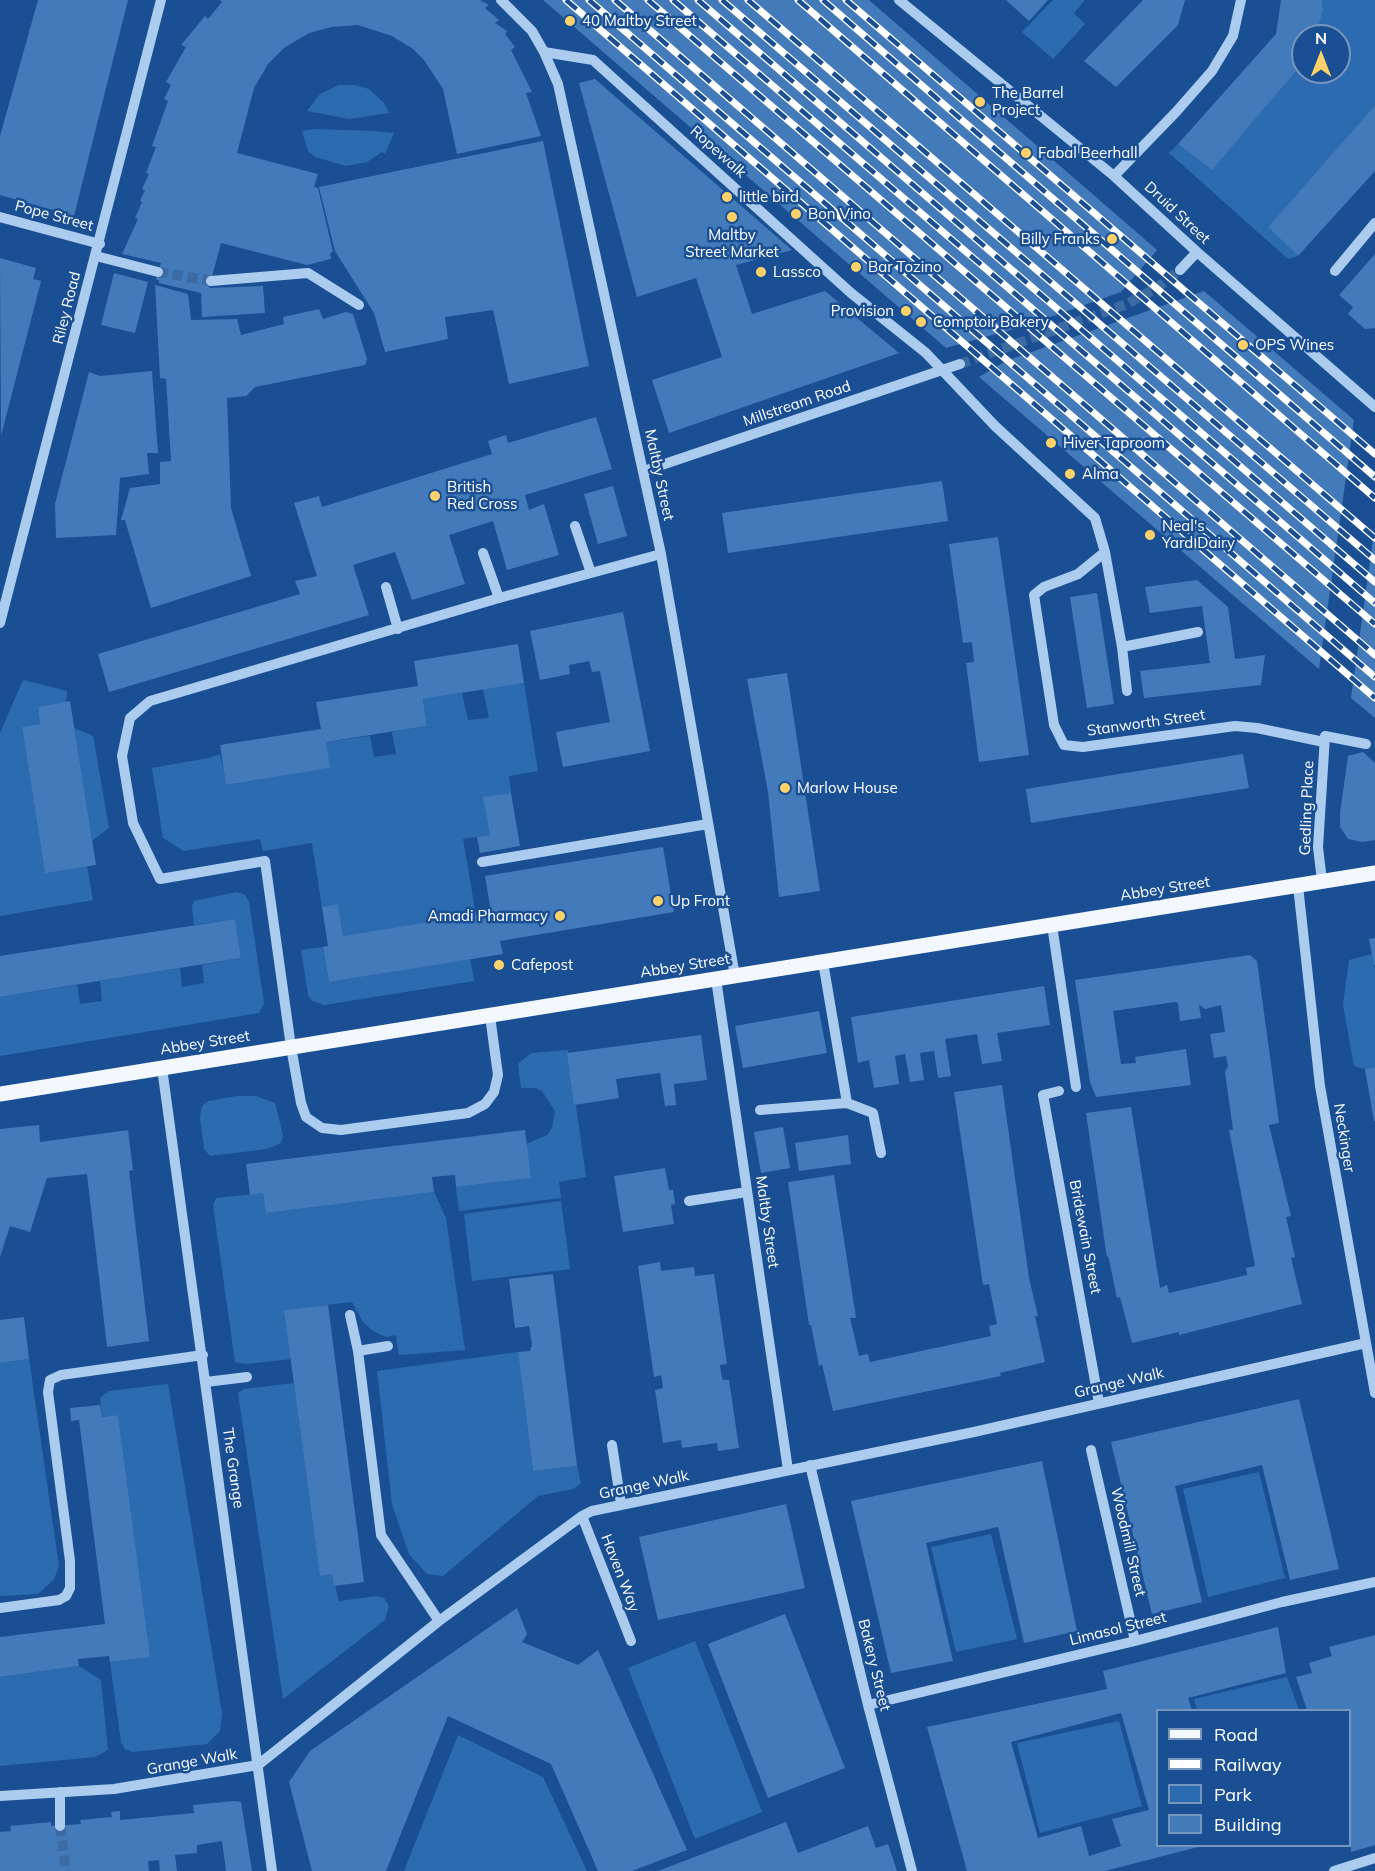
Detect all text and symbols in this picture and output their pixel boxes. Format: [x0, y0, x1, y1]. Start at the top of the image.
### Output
place label: 40 Maltby Street [582, 12, 697, 30]
marker: 40 Maltby Street [563, 14, 577, 28]
north arrow [1291, 24, 1351, 84]
text: N [1315, 28, 1327, 48]
place label: The Barrel Project [992, 84, 1064, 119]
marker: The Barrel Project [973, 95, 987, 109]
street label: Ropewalk [686, 122, 750, 182]
place label: Fabal Beerhall [1038, 144, 1138, 162]
marker: Fabal Beerhall [1019, 146, 1033, 160]
street label: Druid Street [1140, 178, 1214, 248]
place label: little bird [739, 188, 799, 206]
marker: little bird [720, 190, 734, 204]
street label: Pope Street [13, 197, 95, 235]
place label: Bon Vino [808, 205, 871, 223]
marker: Bon Vino [789, 207, 803, 221]
marker: Maltby Street Market [725, 210, 739, 224]
place label: Maltby Street Market [685, 226, 779, 261]
place label: Billy Franks [1021, 230, 1100, 248]
marker: Billy Franks [1105, 232, 1119, 246]
place label: Bar Tozino [868, 258, 942, 276]
marker: Bar Tozino [849, 260, 863, 274]
place label: Lassco [773, 263, 821, 281]
marker: Lassco [754, 265, 768, 279]
street label: Riley Road [49, 270, 85, 346]
place label: Provision [831, 302, 894, 320]
marker: Provision [899, 304, 913, 318]
place label: Comptoir Bakery [933, 313, 1049, 331]
marker: Comptoir Bakery [914, 315, 928, 329]
place label: OPS Wines [1255, 336, 1334, 354]
marker: OPS Wines [1236, 338, 1250, 352]
street label: Millstream Road [741, 377, 853, 431]
street label: Maltby Street [641, 428, 677, 522]
place label: Hiver Taproom [1063, 434, 1165, 452]
marker: Hiver Taproom [1044, 436, 1058, 450]
place label: Alma [1082, 465, 1119, 483]
marker: Alma [1063, 467, 1077, 481]
place label: British Red Cross [447, 478, 517, 513]
marker: British Red Cross [428, 489, 442, 503]
place label: Neal's Yard Dairy [1162, 517, 1235, 552]
marker: Neal's Yard Dairy [1143, 528, 1157, 542]
street label: Stanworth Street [1086, 706, 1206, 740]
street label: Gedling Place [1296, 760, 1318, 856]
place label: Marlow House [797, 779, 898, 797]
marker: Marlow House [778, 781, 792, 795]
street label: Abbey Street [1119, 873, 1211, 905]
place label: Up Front [670, 892, 730, 910]
marker: Up Front [651, 894, 665, 908]
place label: Amadi Pharmacy [428, 907, 548, 925]
marker: Amadi Pharmacy [553, 909, 567, 923]
street label: Abbey Street [639, 950, 731, 982]
place label: Cafepost [511, 956, 573, 974]
marker: Cafepost [492, 958, 506, 972]
street label: Abbey Street [159, 1027, 251, 1059]
street label: Neckinger [1330, 1102, 1358, 1174]
street label: Maltby Street [752, 1175, 782, 1269]
street label: Bridewain Street [1065, 1178, 1105, 1296]
street label: Grange Walk [1072, 1364, 1166, 1402]
street label: The Grange [218, 1427, 248, 1509]
street label: Grange Walk [597, 1467, 691, 1503]
street label: Woodmill Street [1107, 1486, 1149, 1598]
street label: Haven Way [597, 1532, 643, 1614]
street label: Limasol Street [1068, 1608, 1168, 1650]
street label: Bakery Street [854, 1617, 894, 1713]
legend [1156, 1709, 1351, 1847]
text: Road [1214, 1723, 1258, 1746]
street label: Grange Walk [145, 1745, 239, 1779]
text: Railway [1214, 1753, 1282, 1776]
text: Park [1214, 1783, 1252, 1806]
text: Building [1214, 1813, 1282, 1836]

